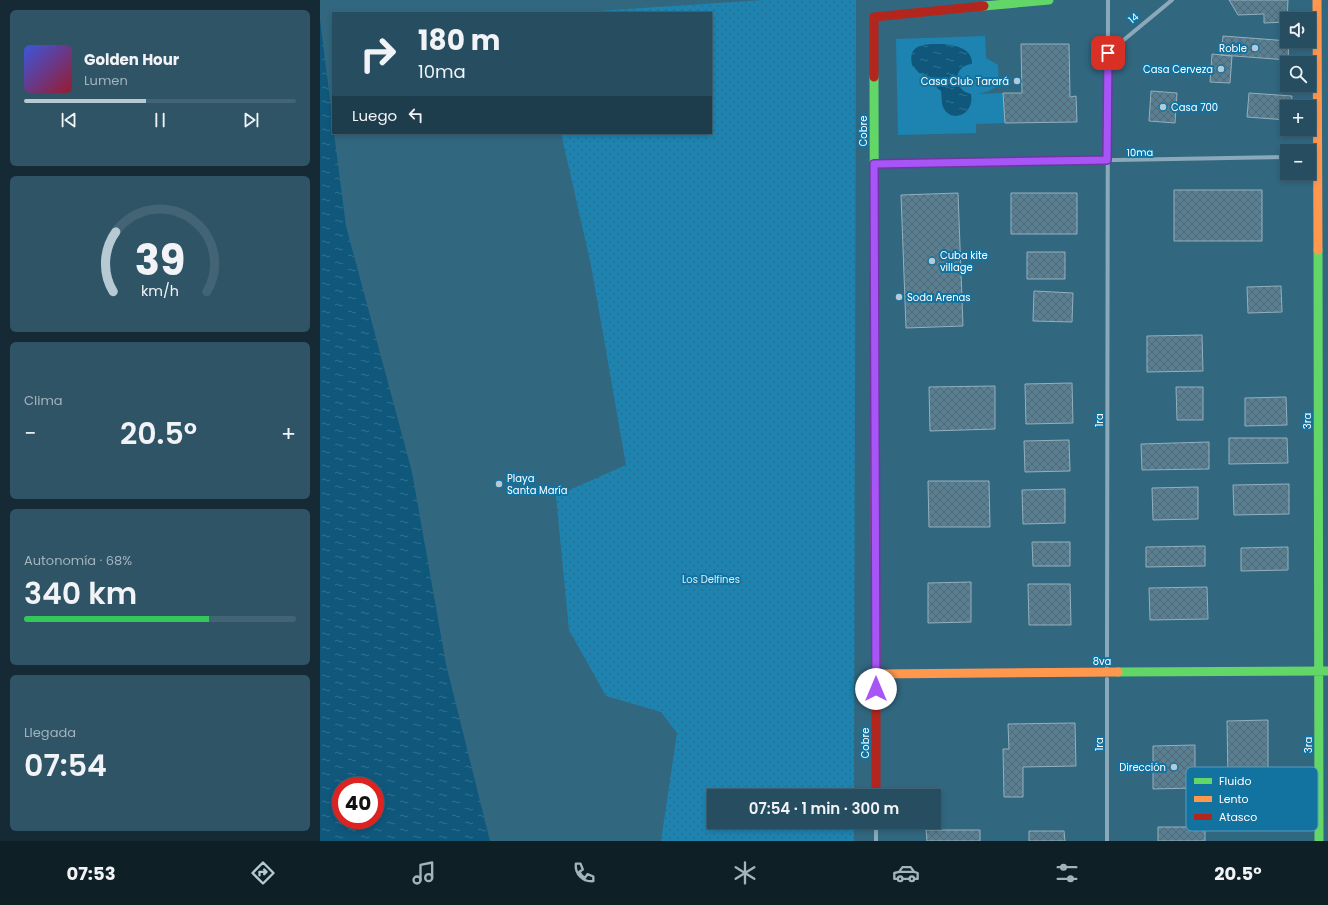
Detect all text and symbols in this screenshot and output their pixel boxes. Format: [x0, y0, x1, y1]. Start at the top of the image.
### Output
street label: 14 [1125, 10, 1142, 27]
map controls [1280, 12, 1316, 180]
button: sound [1280, 12, 1316, 48]
text: 180 m [418, 21, 501, 60]
icon: right [352, 28, 404, 80]
pin [1091, 36, 1125, 70]
place label: Roble [1219, 41, 1247, 56]
icon: arrive [1097, 42, 1119, 64]
marker: Roble [1250, 43, 1260, 53]
text: Golden Hour [84, 49, 179, 70]
button: search [1280, 56, 1316, 92]
text: 10ma [418, 59, 466, 84]
place label: Casa Cerveza [1143, 62, 1213, 77]
marker: Casa Cerveza [1216, 64, 1226, 74]
text: Lumen [84, 71, 128, 90]
place label: Casa Club Tarará [921, 74, 1009, 89]
marker: Casa Club Tarará [1012, 76, 1022, 86]
place label: Casa 700 [1171, 100, 1218, 115]
button: + [1280, 100, 1316, 136]
marker: Casa 700 [1158, 102, 1168, 112]
icon: left [405, 104, 427, 126]
text: Luego [352, 105, 397, 126]
icon: previous [58, 109, 80, 131]
icon: pause [149, 109, 171, 131]
icon: next [240, 109, 262, 131]
street label: Cobre [856, 116, 871, 146]
button: − [1280, 144, 1316, 180]
street label: 10ma [1127, 145, 1153, 160]
text: 39 [135, 231, 185, 290]
place label: Cuba kite village [940, 248, 988, 275]
marker: Cuba kite village [927, 256, 937, 266]
text: km/h [141, 281, 179, 301]
place label: Soda Arenas [907, 290, 971, 305]
marker: Soda Arenas [894, 292, 904, 302]
text: Clima [24, 391, 63, 410]
text: 20.5° [120, 412, 197, 455]
street label: 1ra [1092, 413, 1107, 427]
street label: 3ra [1300, 413, 1315, 429]
text: − [24, 418, 36, 449]
text: + [281, 418, 296, 449]
place label: Playa Santa María [507, 471, 567, 498]
marker: Playa Santa María [494, 479, 504, 489]
text: Autonomía · 68% [24, 551, 132, 570]
text: 340 km [24, 572, 137, 615]
park label: Los Delfines [682, 572, 740, 587]
street label: 8va [1093, 654, 1111, 669]
position arrow [855, 668, 897, 710]
text: Llegada [24, 723, 76, 742]
street label: Cobre [858, 728, 873, 758]
street label: 1ra [1092, 737, 1107, 751]
street label: 3ra [1301, 737, 1316, 753]
text: 07:54 [24, 744, 107, 787]
place label: Dirección [1119, 760, 1166, 775]
marker: Dirección [1169, 762, 1179, 772]
legend [1186, 767, 1318, 831]
text: Fluido [1219, 773, 1251, 789]
speed limit sign: 40 [332, 777, 384, 829]
text: Lento [1219, 791, 1249, 807]
text: 07:54 · 1 min · 300 m [749, 798, 899, 819]
text: Atasco [1219, 809, 1257, 825]
icon: directions [249, 859, 277, 887]
icon: music [410, 859, 438, 887]
icon: phone [570, 859, 598, 887]
icon: climate [731, 859, 759, 887]
icon: car [892, 859, 920, 887]
icon: filters [1053, 859, 1081, 887]
text: 07:53 [66, 861, 116, 886]
text: 20.5° [1214, 861, 1261, 886]

